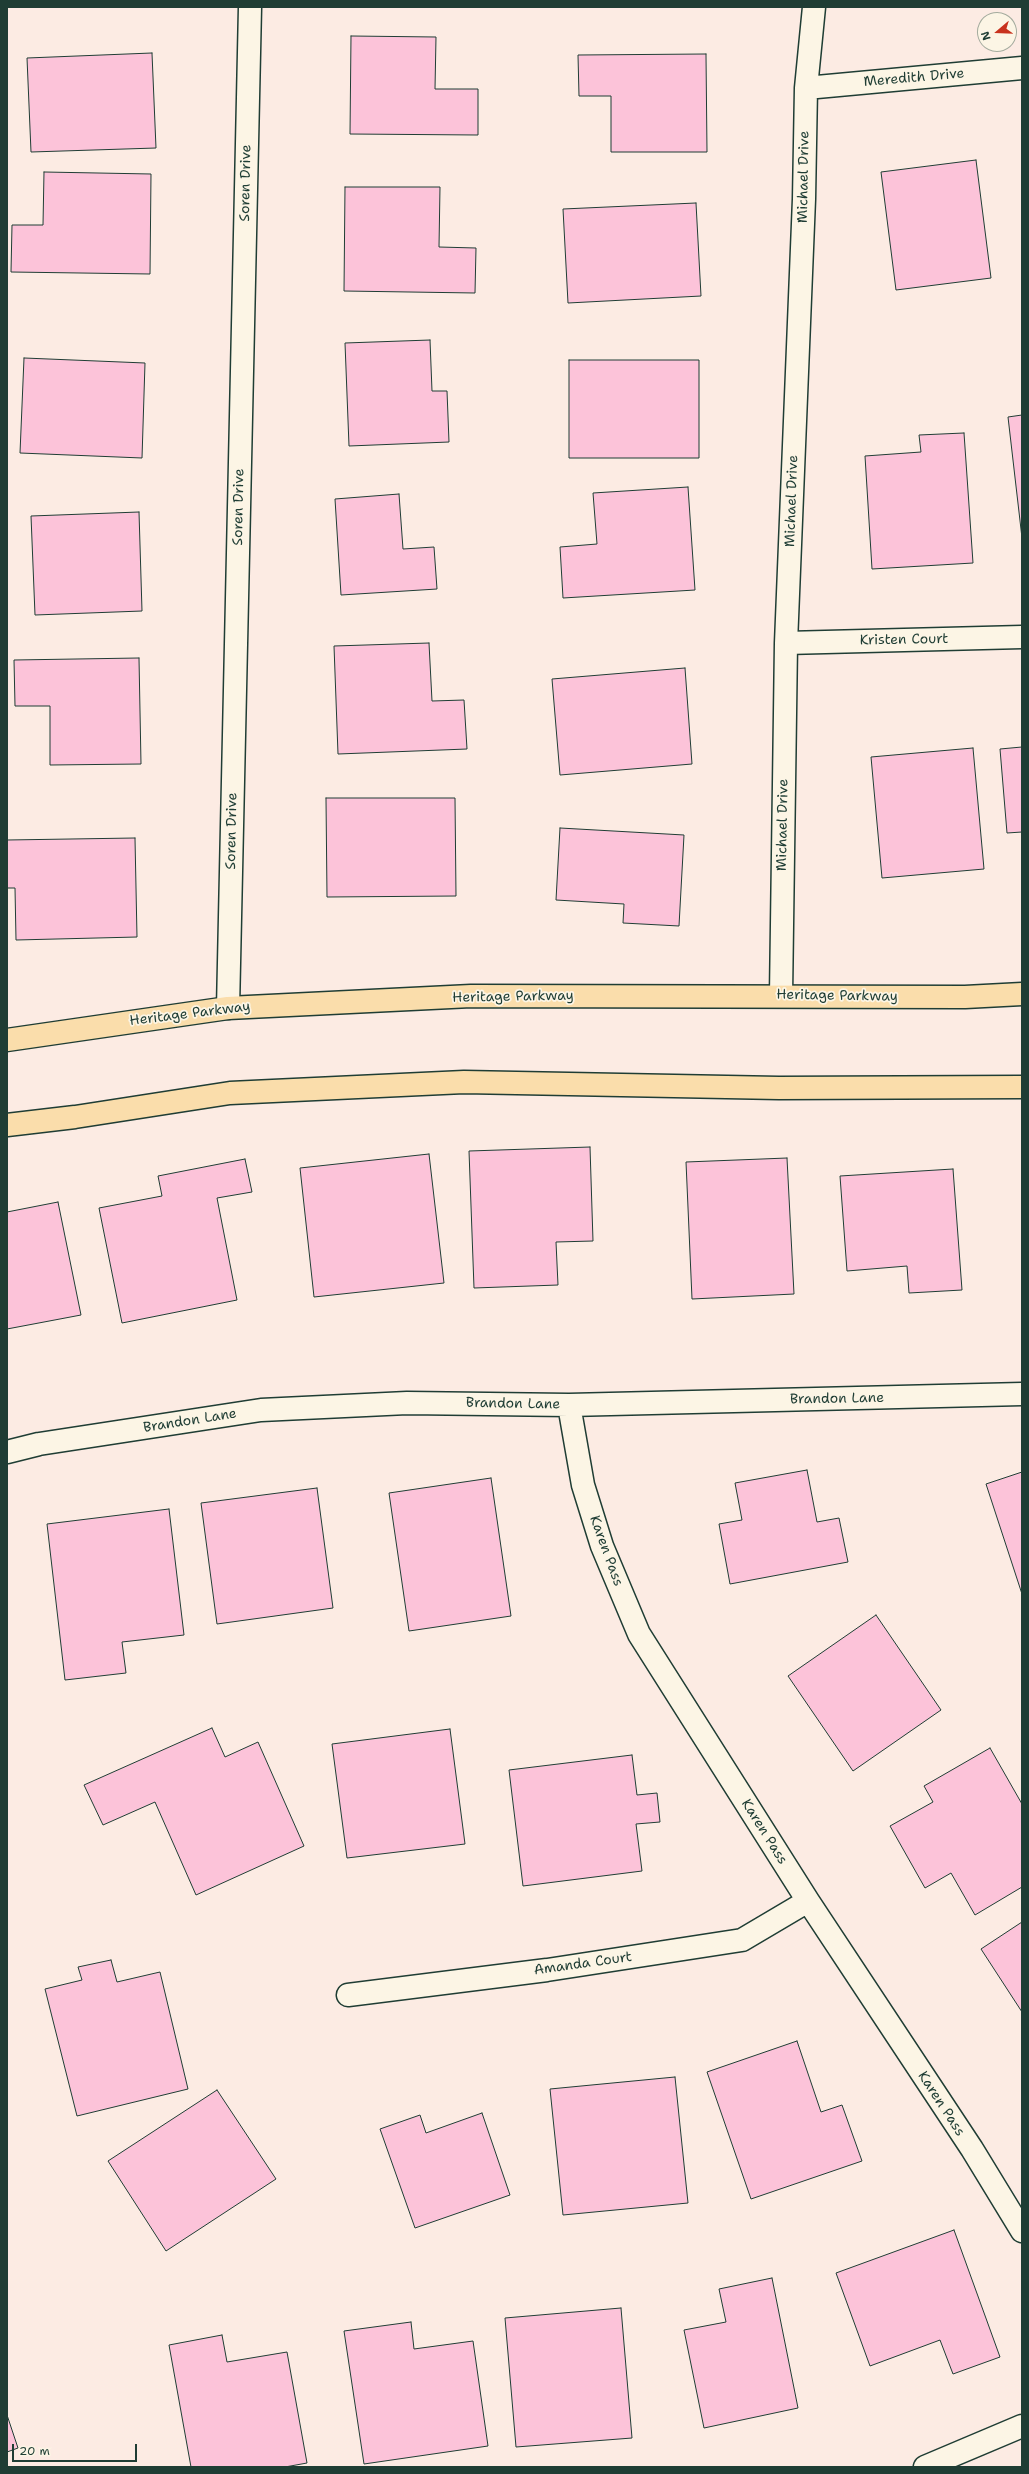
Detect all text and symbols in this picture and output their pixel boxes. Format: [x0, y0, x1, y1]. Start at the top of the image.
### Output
north arrow [977, 12, 1017, 52]
text: N [978, 29, 995, 42]
street label: Meredith Drive [863, 65, 965, 91]
street label: Michael Drive [795, 131, 813, 223]
street label: Soren Drive [237, 144, 255, 222]
street label: Michael Drive [782, 455, 802, 547]
street label: Soren Drive [230, 468, 248, 546]
street label: Kristen Court [859, 631, 949, 649]
street label: Michael Drive [774, 779, 792, 871]
street label: Soren Drive [223, 792, 241, 870]
street label: Heritage Parkway [776, 987, 898, 1005]
street label: Heritage Parkway [452, 988, 574, 1006]
street label: Heritage Parkway [129, 998, 251, 1030]
street label: Brandon Lane [790, 1390, 884, 1408]
street label: Brandon Lane [466, 1395, 560, 1413]
street label: Brandon Lane [142, 1405, 238, 1437]
street label: Karen Pass [585, 1513, 627, 1589]
street label: Karen Pass [737, 1796, 791, 1868]
street label: Amanda Court [533, 1949, 633, 1979]
street label: Karen Pass [914, 2068, 968, 2140]
scale bar [14, 2436, 139, 2462]
text: 20 m [19, 2443, 50, 2459]

